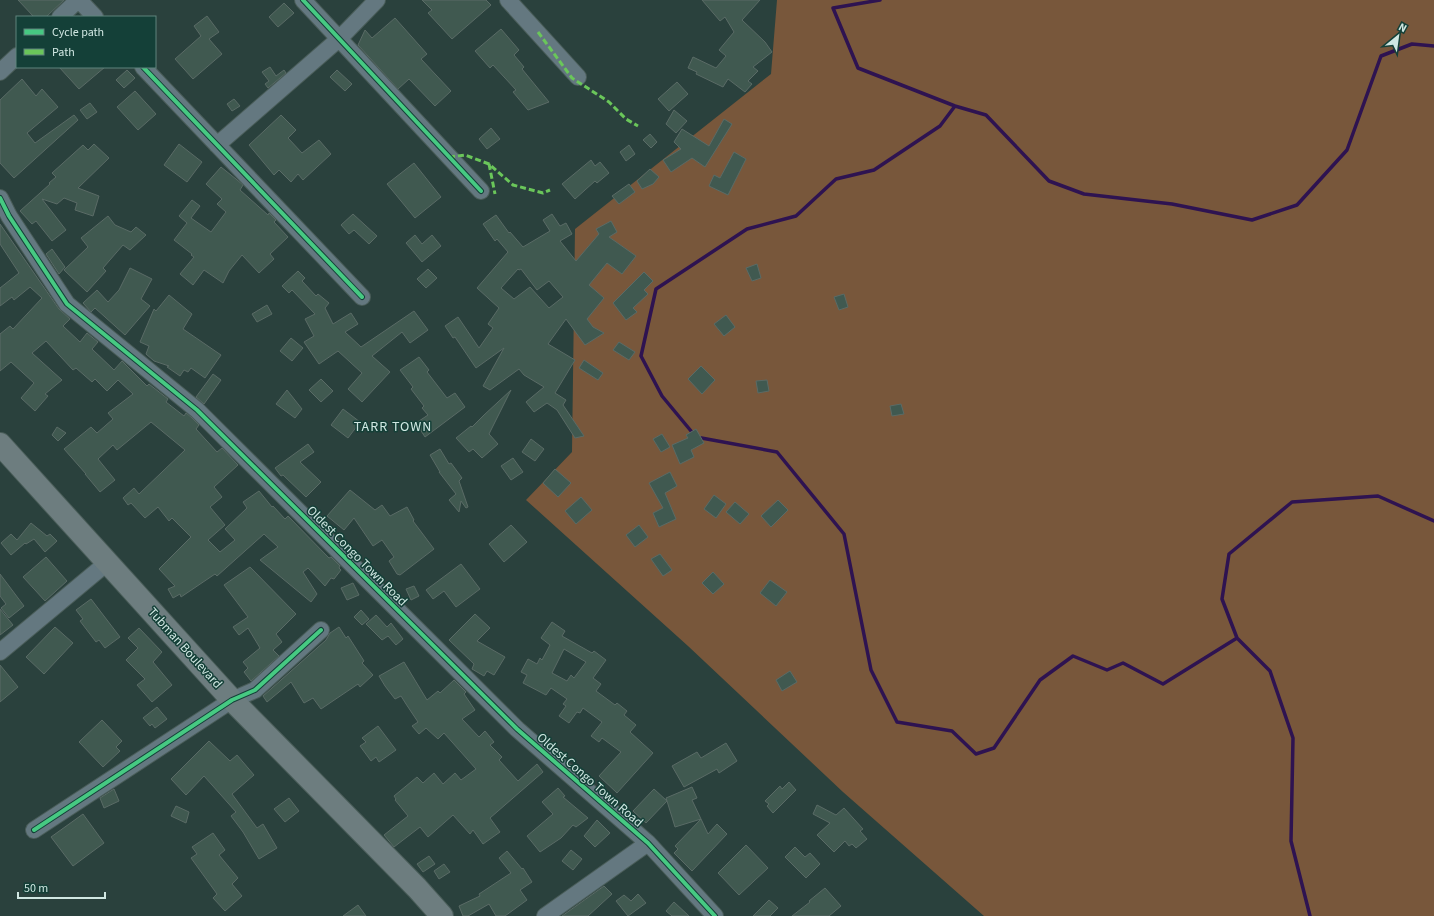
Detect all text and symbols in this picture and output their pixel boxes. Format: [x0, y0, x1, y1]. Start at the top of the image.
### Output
legend [16, 16, 156, 68]
north arrow [1378, 16, 1418, 56]
text: N [1396, 19, 1409, 36]
text: Cycle path [52, 24, 104, 41]
text: Path [52, 44, 75, 61]
district label: TARR TOWN [354, 417, 432, 437]
street label: Oldest Congo Town Road [303, 502, 411, 610]
street label: Tubman Boulevard [144, 604, 226, 692]
street label: Oldest Congo Town Road [533, 729, 647, 831]
scale bar [18, 874, 105, 900]
text: 50 m [24, 880, 48, 897]

